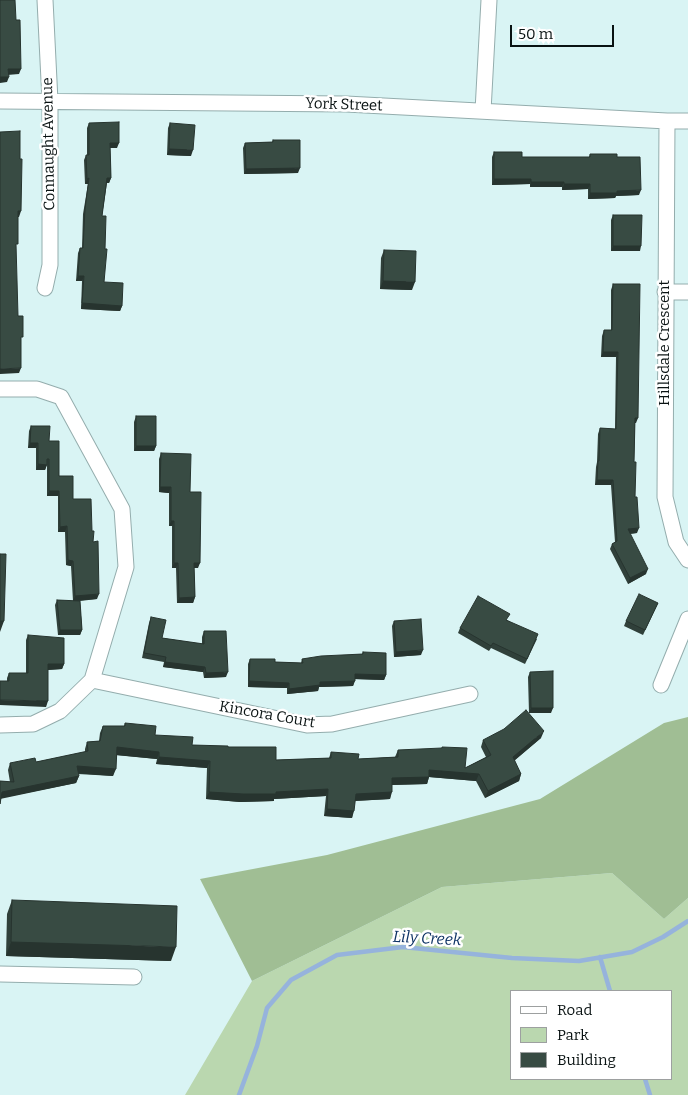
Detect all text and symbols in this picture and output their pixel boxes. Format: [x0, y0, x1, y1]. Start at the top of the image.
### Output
scale bar [513, 15, 617, 47]
text: 50 m [518, 25, 553, 43]
street label: Connaught Avenue [39, 77, 59, 211]
street label: York Street [305, 95, 383, 115]
street label: Hillsdale Crescent [656, 280, 674, 406]
street label: Kincora Court [218, 698, 316, 732]
water label: Lily Creek [392, 928, 462, 950]
legend [510, 990, 673, 1080]
text: Road [557, 1001, 592, 1019]
text: Park [557, 1026, 589, 1044]
text: Building [557, 1051, 616, 1069]

